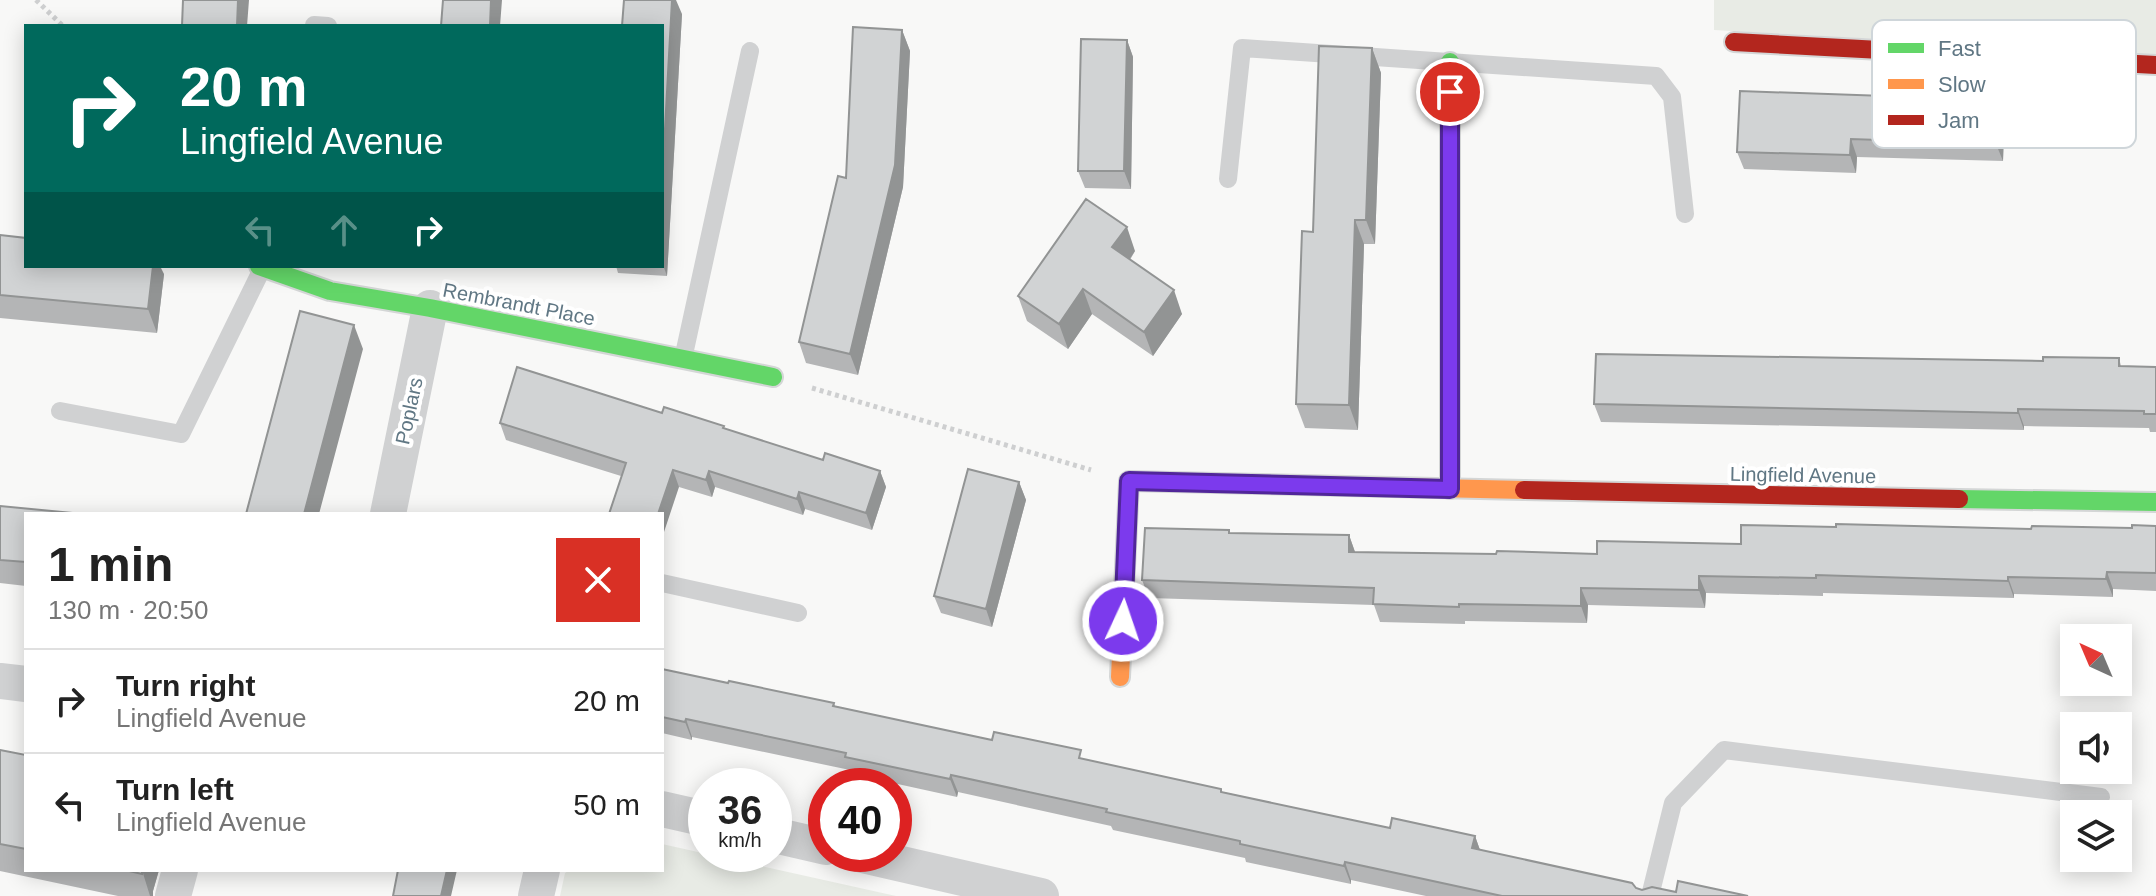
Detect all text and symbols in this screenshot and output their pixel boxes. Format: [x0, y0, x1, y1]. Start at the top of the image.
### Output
legend [1872, 20, 2136, 148]
text: Fast [1938, 36, 1981, 61]
text: 20 m [180, 55, 308, 118]
icon: right [48, 56, 152, 160]
pin [1416, 58, 1484, 126]
icon: arrive [1428, 70, 1472, 114]
text: Slow [1938, 72, 1986, 97]
text: Jam [1938, 108, 1980, 133]
text: Lingfield Avenue [180, 121, 444, 162]
icon: left [238, 208, 282, 252]
icon: ahead [322, 208, 366, 252]
icon: right [406, 208, 450, 252]
street label: Rembrandt Place [441, 278, 597, 330]
street label: Poplars [391, 376, 427, 446]
street label: Lingfield Avenue [1730, 463, 1876, 487]
text: 1 min [48, 538, 173, 591]
button: close [556, 538, 640, 622]
position arrow [1081, 579, 1165, 663]
text: 130 m · 20:50 [48, 595, 208, 625]
north arrow [2060, 624, 2132, 696]
map controls [2060, 624, 2132, 872]
text: Turn right [116, 669, 255, 702]
icon: right [48, 679, 92, 723]
text: 20 m [573, 684, 640, 717]
text: Lingfield Avenue [116, 703, 306, 733]
button: sound [2060, 712, 2132, 784]
speed limit sign: 40 [808, 768, 912, 872]
text: Turn left [116, 773, 234, 806]
icon: left [48, 783, 92, 827]
text: 50 m [573, 788, 640, 821]
text: 36 [718, 788, 762, 832]
button: layers [2060, 800, 2132, 872]
text: Lingfield Avenue [116, 807, 306, 837]
text: km/h [718, 829, 762, 851]

